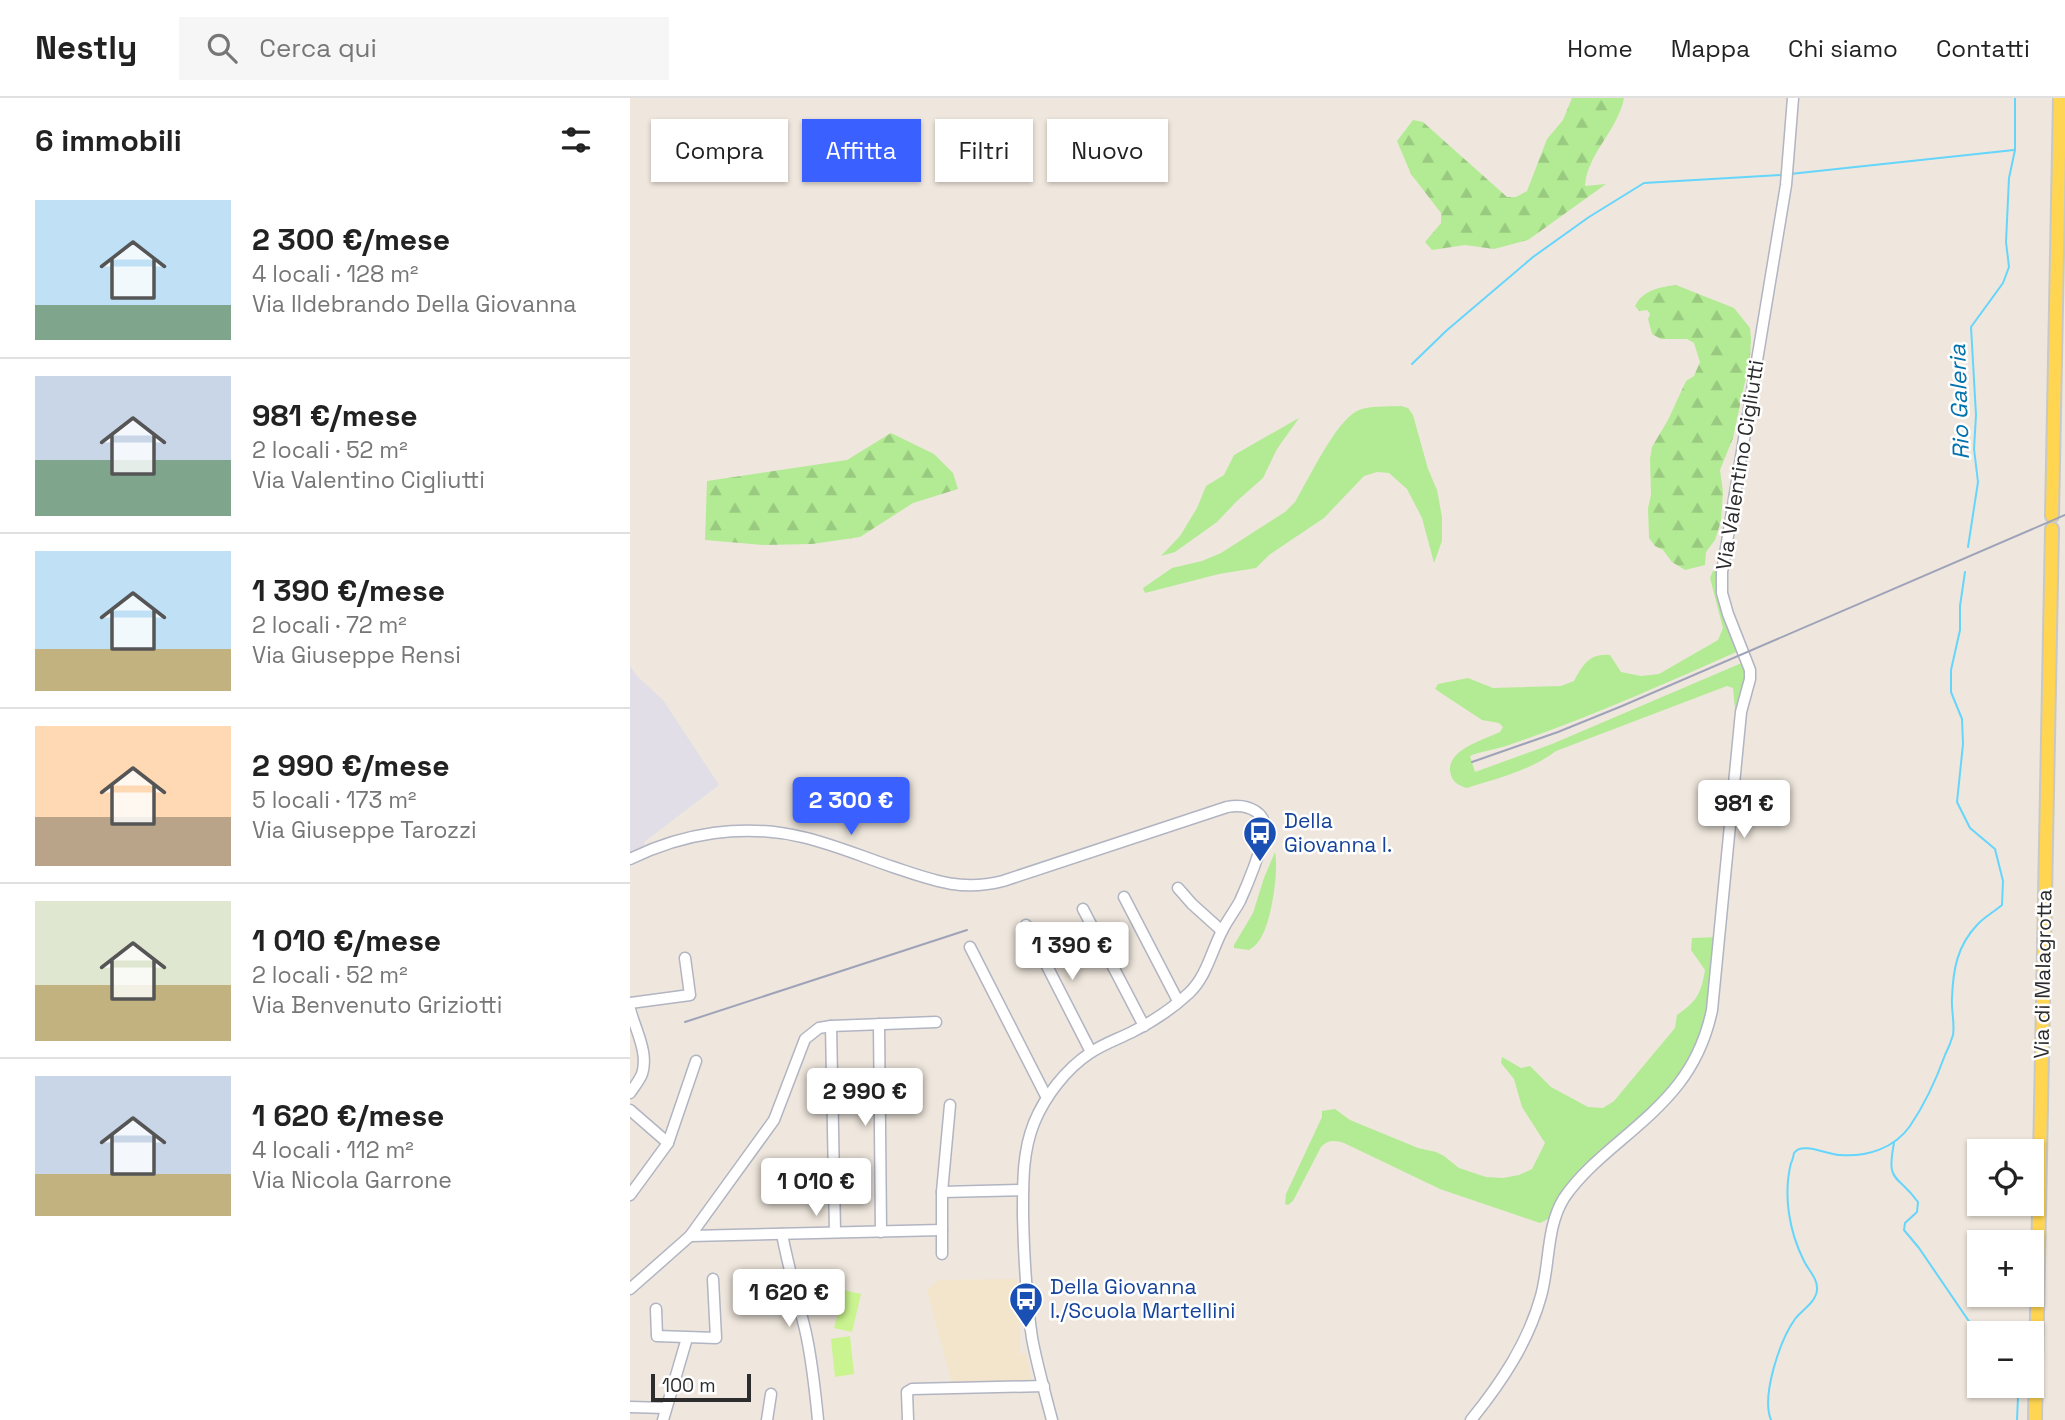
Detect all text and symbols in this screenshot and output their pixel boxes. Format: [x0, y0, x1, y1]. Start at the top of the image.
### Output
search box [179, 17, 669, 80]
text: Nestly [35, 27, 137, 69]
icon: search [203, 29, 241, 67]
text: Cerca qui [259, 31, 377, 65]
text: Home [1567, 33, 1633, 64]
text: Mappa [1671, 33, 1750, 64]
text: Chi siamo [1788, 33, 1898, 64]
text: Contatti [1936, 33, 2030, 64]
chip: Compra [651, 119, 788, 182]
chip: Affitta [802, 119, 921, 182]
chip: Filtri [935, 119, 1033, 182]
chip: Nuovo [1047, 119, 1168, 182]
text: 6 immobili [35, 121, 182, 160]
icon: filters [557, 121, 595, 159]
text: 2 300 €/mese [252, 220, 450, 259]
icon: home [91, 228, 175, 312]
text: 4 locali · 128 m² [252, 259, 418, 289]
text: Via Ildebrando Della Giovanna [252, 289, 577, 319]
water label: Rio Galeria [1942, 343, 1976, 460]
street label: Via Valentino Cigliutti [1710, 358, 1769, 572]
text: 981 €/mese [252, 396, 418, 435]
icon: home [91, 404, 175, 488]
text: 2 locali · 52 m² [252, 435, 408, 465]
text: Via Valentino Cigliutti [252, 465, 485, 495]
text: 1 390 €/mese [252, 571, 445, 610]
icon: home [91, 579, 175, 663]
text: 2 locali · 72 m² [252, 610, 407, 640]
text: Via Giuseppe Rensi [252, 640, 461, 670]
text: 2 990 €/mese [252, 746, 450, 785]
icon: home [91, 754, 175, 838]
pin: 2 300 € [786, 778, 916, 837]
pin: 981 € [1695, 780, 1793, 840]
text: 5 locali · 173 m² [252, 785, 417, 815]
text: 2 300 € [809, 785, 893, 815]
text: 981 € [1714, 788, 1774, 818]
place label: Della Giovanna I. [1284, 807, 1392, 858]
bus stop icon: Della Giovanna I. [1241, 814, 1279, 863]
text: Via Giuseppe Tarozzi [252, 815, 477, 845]
street label: Via di Malagrotta [2028, 889, 2057, 1059]
text: 1 010 €/mese [252, 921, 441, 960]
pin: 1 390 € [1007, 922, 1137, 982]
icon: home [91, 929, 175, 1013]
text: 1 390 € [1032, 930, 1112, 960]
text: 2 locali · 52 m² [252, 960, 408, 990]
text: Via Benvenuto Griziotti [252, 990, 502, 1020]
pin: 2 990 € [800, 1068, 930, 1128]
text: 2 990 € [823, 1076, 907, 1106]
text: 1 620 €/mese [252, 1096, 444, 1135]
icon: home [91, 1104, 175, 1188]
text: 4 locali · 112 m² [252, 1135, 414, 1165]
map controls [1967, 1139, 2044, 1398]
button: locate [1967, 1139, 2044, 1216]
pin: 1 010 € [751, 1158, 881, 1218]
text: Via Nicola Garrone [252, 1165, 452, 1195]
text: 1 010 € [777, 1166, 855, 1196]
button: + [1967, 1230, 2044, 1307]
pin: 1 620 € [724, 1270, 854, 1329]
place label: Della Giovanna I./Scuola Martellini [1050, 1273, 1235, 1324]
text: 1 620 € [749, 1277, 829, 1307]
bus stop icon: Della Giovanna I./Scuola Martellini [1007, 1280, 1045, 1329]
button: − [1967, 1321, 2044, 1398]
scale bar [651, 1371, 751, 1403]
text: 100 m [662, 1373, 716, 1398]

